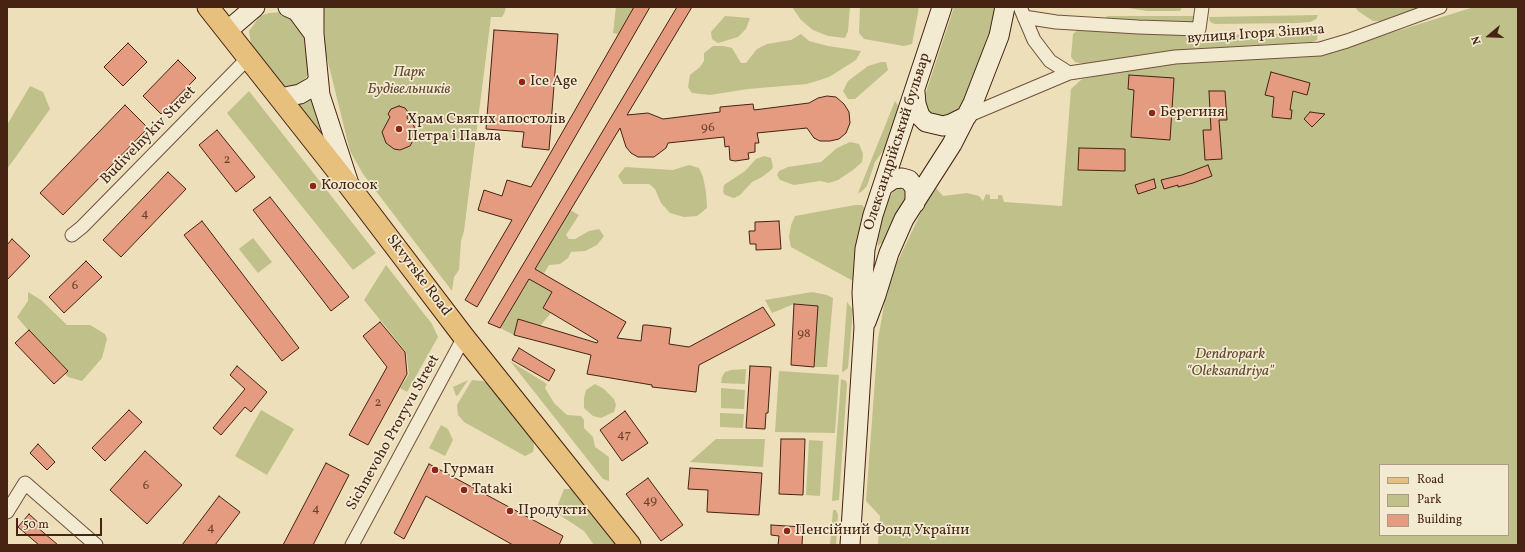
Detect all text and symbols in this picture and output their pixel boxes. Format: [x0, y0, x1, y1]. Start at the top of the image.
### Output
north arrow [1469, 16, 1509, 56]
street label: вулиця Ігоря Зінича [1187, 21, 1325, 49]
text: N [1469, 34, 1486, 46]
street label: Олександрійський бульвар [861, 51, 935, 233]
park label: Парк Будівельників [368, 64, 450, 99]
place label: Ice Age [530, 73, 577, 91]
marker: Ice Age [517, 77, 527, 87]
street label: Budivelnykiv Street [98, 83, 200, 189]
place label: Берегиня [1160, 104, 1225, 122]
marker: Берегиня [1147, 108, 1157, 118]
place label: Храм Святих апостолів Петра і Павла [407, 111, 566, 146]
house number: 96 [701, 121, 715, 137]
marker: Храм Святих апостолів Петра і Павла [394, 124, 404, 134]
house number: 2 [224, 153, 230, 169]
place label: Колосок [321, 177, 377, 195]
marker: Колосок [308, 181, 318, 191]
house number: 4 [141, 207, 149, 223]
street label: Skvyrske Road [382, 232, 454, 320]
house number: 6 [72, 279, 78, 295]
house number: 98 [797, 327, 811, 343]
park label: Dendropark "Oleksandriya" [1186, 346, 1274, 381]
street label: Sichnevoho Proryvu Street [344, 352, 444, 514]
house number: 2 [375, 396, 381, 412]
house number: 47 [617, 428, 631, 444]
place label: Гурман [443, 461, 494, 479]
legend [1379, 464, 1509, 536]
marker: Гурман [430, 465, 440, 475]
text: Road [1417, 472, 1444, 488]
house number: 6 [143, 479, 149, 495]
place label: Tataki [472, 481, 513, 499]
marker: Tataki [459, 485, 469, 495]
text: Park [1417, 492, 1442, 508]
house number: 49 [643, 494, 657, 510]
house number: 4 [312, 502, 320, 518]
place label: Продукти [518, 502, 587, 520]
marker: Продукти [505, 506, 515, 516]
scale bar [18, 510, 104, 536]
text: Building [1417, 512, 1462, 528]
text: 50 m [23, 517, 49, 533]
house number: 4 [207, 521, 215, 537]
place label: Пенсійний Фонд України [795, 522, 969, 540]
marker: Пенсійний Фонд України [782, 526, 792, 536]

